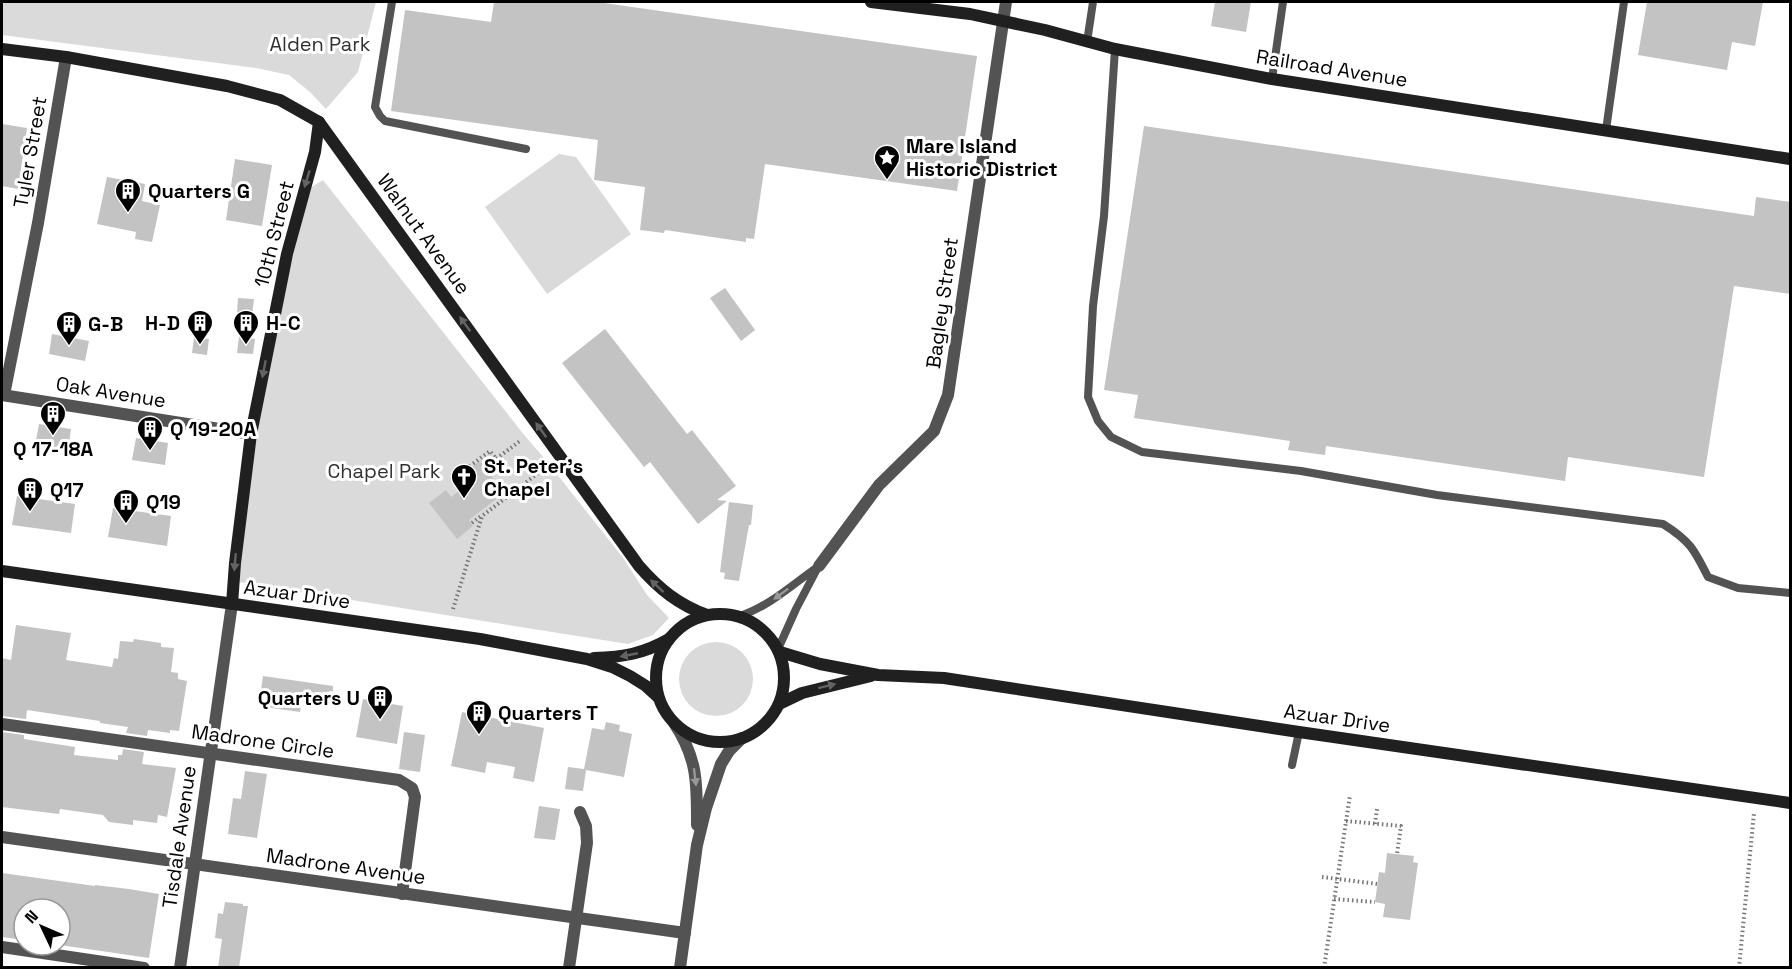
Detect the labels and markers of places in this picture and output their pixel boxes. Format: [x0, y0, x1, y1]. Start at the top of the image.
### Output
place label: Mare Island Historic District [906, 133, 1058, 182]
place icon: Mare Island Historic District [872, 143, 902, 181]
building icon: Quarters G [113, 176, 143, 214]
place label: Quarters G [148, 178, 250, 204]
building icon: H-D [185, 308, 215, 346]
building icon: H-C [231, 308, 261, 346]
building icon: G-B [54, 309, 84, 347]
place label: H-D [145, 310, 180, 336]
place label: H-C [266, 310, 301, 336]
place label: G-B [88, 311, 123, 337]
building icon: Q 17-18A [38, 399, 68, 437]
building icon: Q 19-20A [135, 414, 165, 452]
place label: Q 19-20A [170, 416, 256, 442]
place label: Q 17-18A [13, 436, 93, 462]
place label: St. Peter's Chapel [484, 453, 583, 502]
church icon: St. Peter's Chapel [449, 462, 479, 500]
building icon: Q17 [15, 475, 45, 513]
place label: Q17 [50, 477, 84, 503]
building icon: Q19 [111, 487, 141, 525]
place label: Q19 [146, 489, 181, 515]
building icon: Quarters U [365, 683, 395, 721]
place label: Quarters U [258, 685, 360, 711]
building icon: Quarters T [464, 698, 494, 736]
place label: Quarters T [498, 700, 598, 726]

